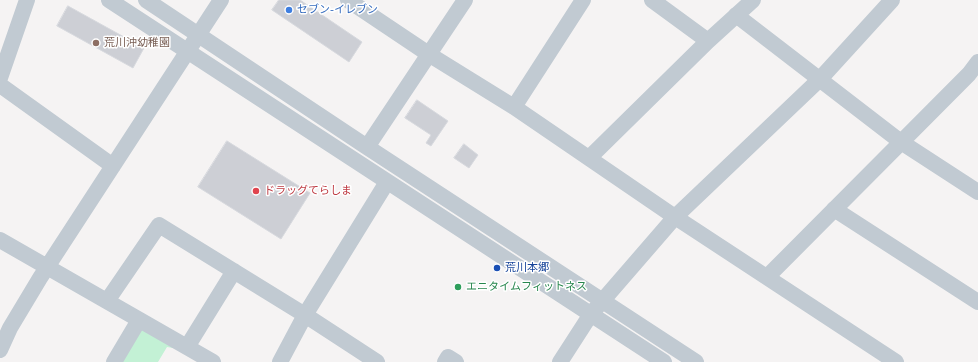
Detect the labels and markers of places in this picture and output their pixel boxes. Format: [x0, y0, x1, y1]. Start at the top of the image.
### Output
place label: セブン-イレブン [297, 3, 378, 17]
marker: セブン-イレブン [284, 5, 294, 15]
place label: 荒川沖幼稚園 [104, 36, 170, 50]
marker: 荒川沖幼稚園 [91, 38, 101, 48]
place label: ドラッグてらしま [264, 184, 352, 198]
marker: ドラッグてらしま [251, 186, 261, 196]
place label: 荒川本郷 [505, 261, 549, 275]
marker: 荒川本郷 [492, 263, 502, 273]
place label: エニタイムフィットネス [466, 280, 587, 294]
marker: エニタイムフィットネス [453, 282, 463, 292]

